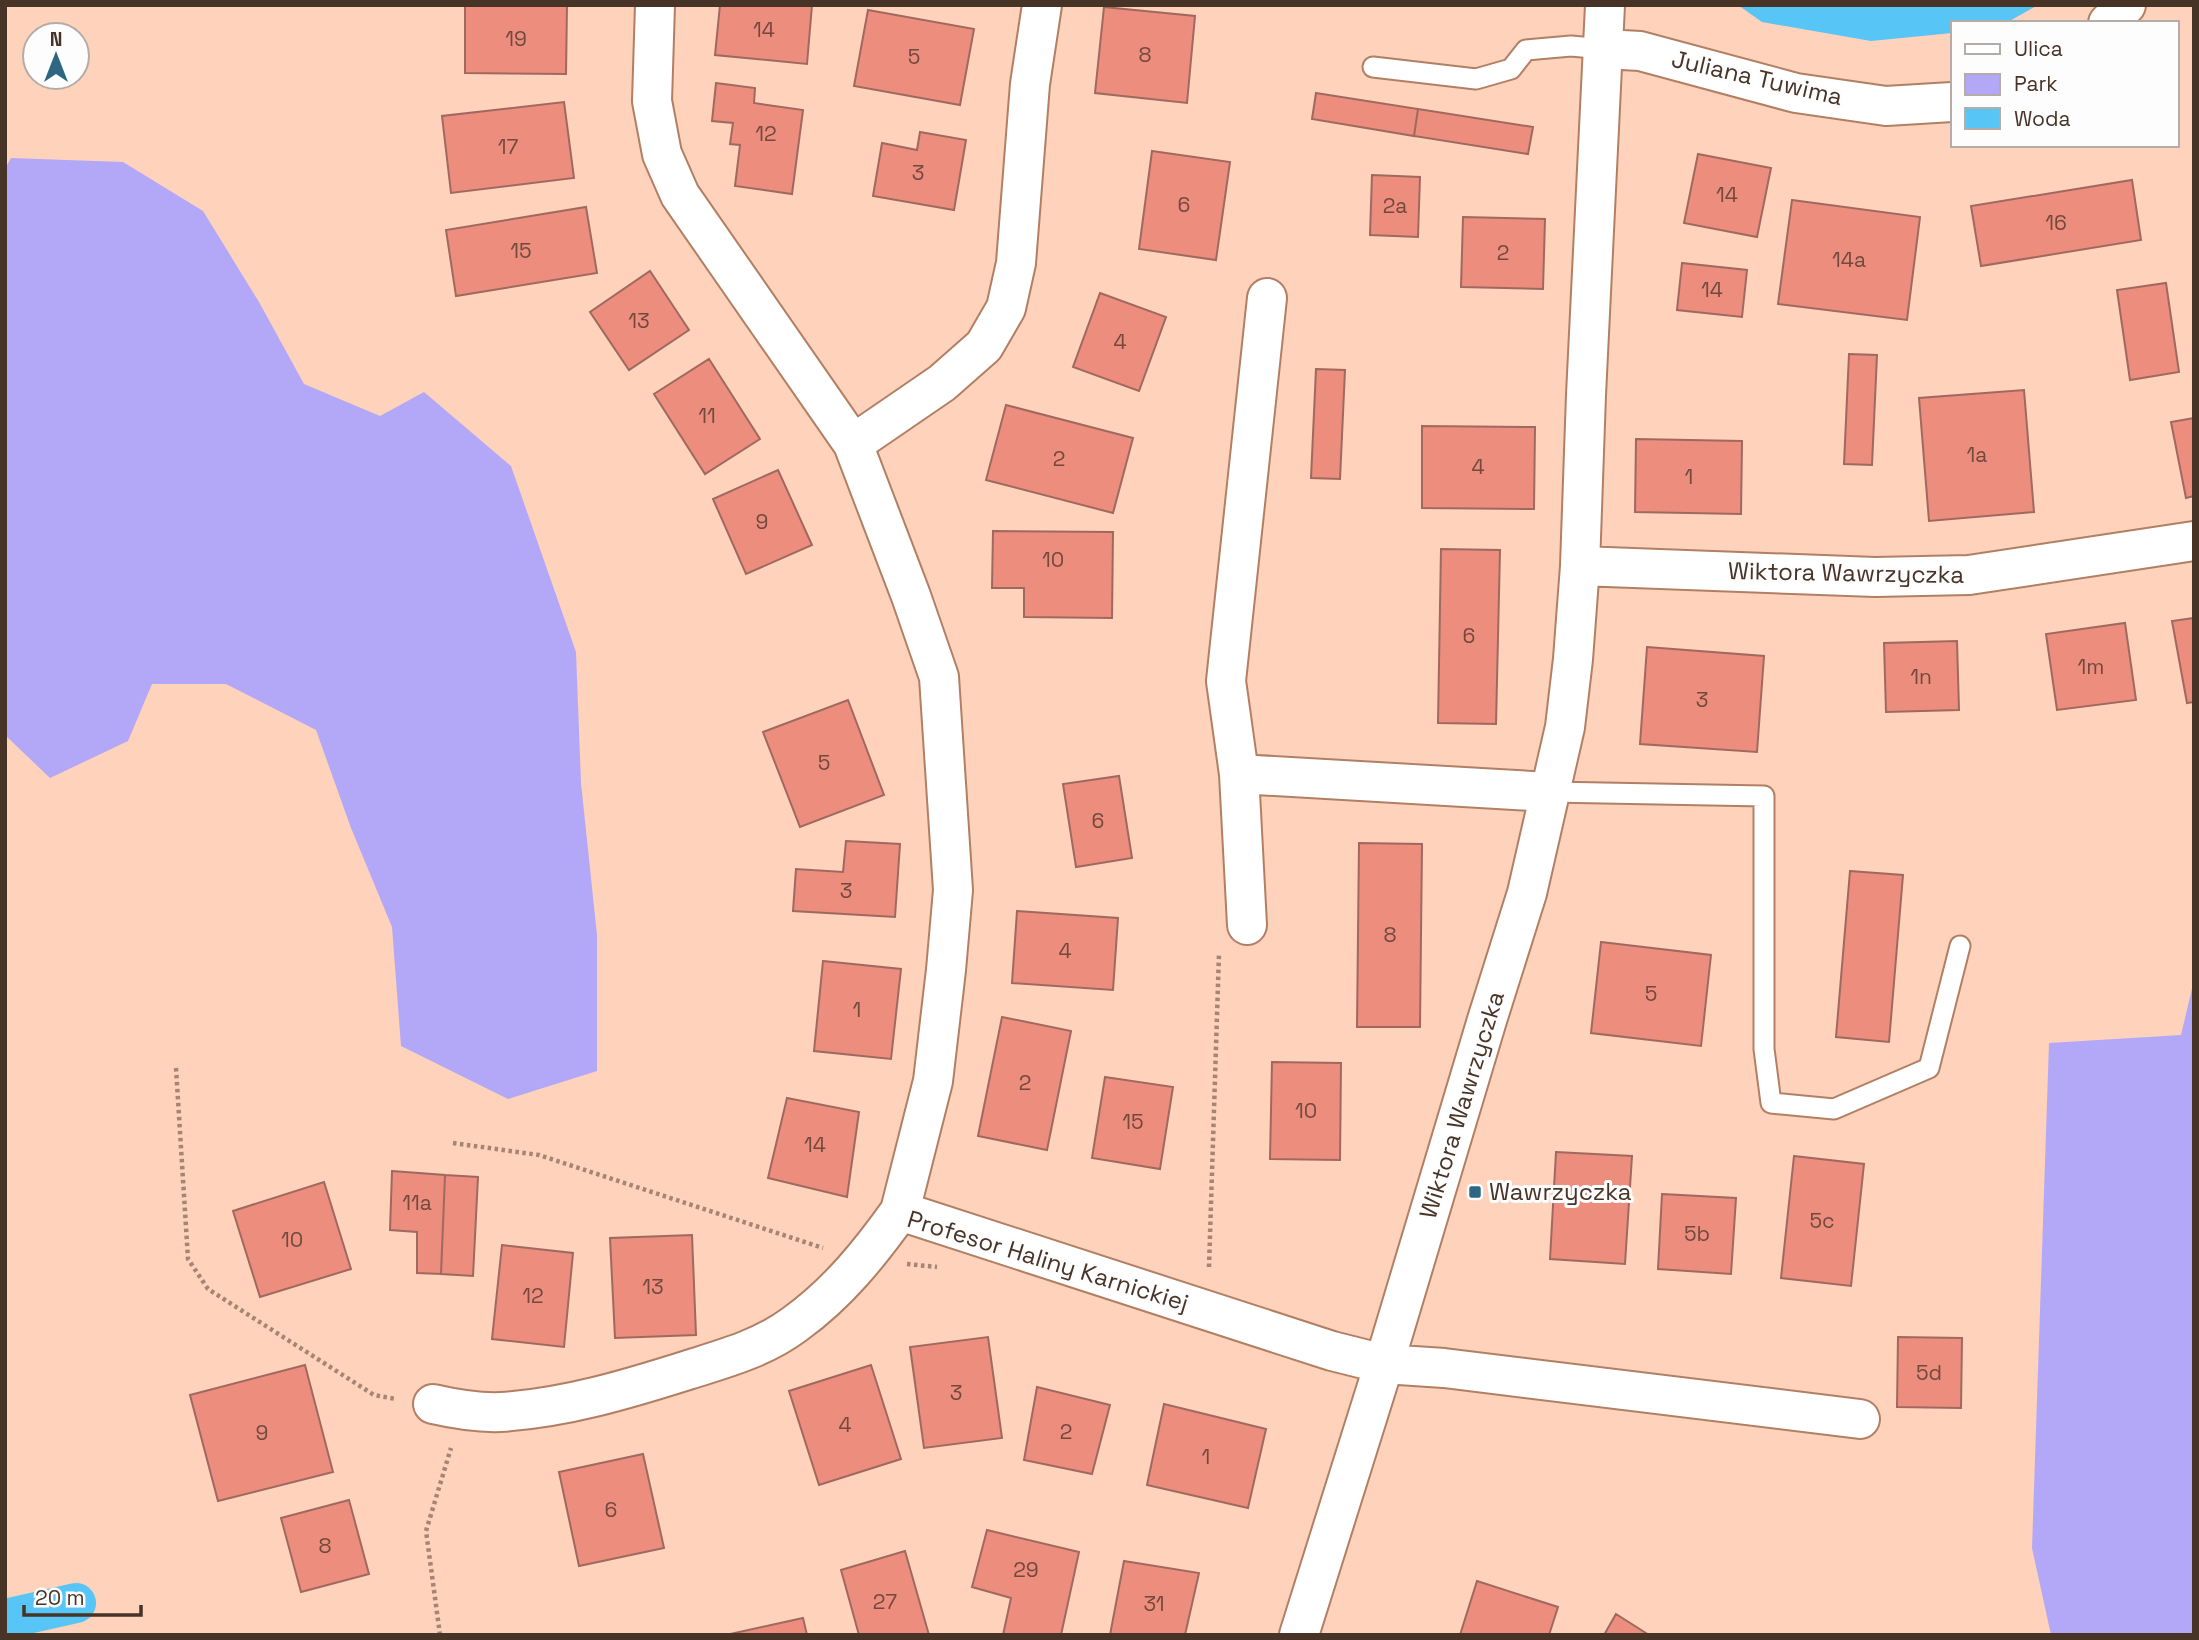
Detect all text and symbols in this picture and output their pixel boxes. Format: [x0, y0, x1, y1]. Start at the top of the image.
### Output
house number: 14 [753, 16, 775, 43]
north arrow [21, 21, 91, 91]
legend [1951, 21, 2178, 147]
house number: 19 [505, 25, 527, 52]
text: N [50, 27, 62, 52]
text: Ulica [2014, 35, 2063, 62]
house number: 8 [1138, 41, 1152, 68]
house number: 5 [908, 43, 920, 70]
street label: Juliana Tuwima [1669, 43, 1846, 112]
text: Park [2014, 70, 2058, 97]
text: Woda [2014, 105, 2071, 132]
house number: 12 [755, 120, 777, 147]
house number: 17 [498, 133, 518, 160]
house number: 3 [912, 159, 924, 186]
house number: 14 [1716, 181, 1738, 208]
house number: 6 [1178, 191, 1190, 218]
house number: 2a [1383, 192, 1407, 219]
house number: 16 [2045, 209, 2067, 236]
house number: 15 [510, 237, 532, 264]
house number: 2 [1497, 239, 1509, 266]
house number: 14a [1832, 246, 1866, 273]
house number: 14 [1701, 276, 1723, 303]
house number: 13 [628, 307, 650, 334]
house number: 4 [1113, 328, 1127, 355]
house number: 11 [698, 402, 716, 429]
house number: 1a [1967, 441, 1987, 468]
house number: 2 [1053, 445, 1065, 472]
house number: 4 [1471, 453, 1485, 480]
house number: 1 [1685, 463, 1693, 490]
house number: 9 [756, 508, 768, 535]
house number: 10 [1042, 546, 1064, 573]
street label: Wiktora Wawrzyczka [1728, 555, 1965, 590]
house number: 6 [1463, 622, 1475, 649]
house number: 1m [2078, 653, 2104, 680]
house number: 1n [1910, 663, 1932, 690]
house number: 3 [1696, 686, 1708, 713]
house number: 5 [818, 749, 830, 776]
house number: 6 [1092, 807, 1104, 834]
house number: 3 [840, 877, 852, 904]
house number: 8 [1383, 921, 1397, 948]
house number: 4 [1058, 937, 1072, 964]
house number: 5 [1645, 980, 1657, 1007]
street label: Wiktora Wawrzyczka [1412, 987, 1511, 1222]
house number: 1 [853, 996, 861, 1023]
house number: 2 [1019, 1069, 1031, 1096]
house number: 10 [1295, 1097, 1317, 1124]
house number: 15 [1122, 1108, 1144, 1135]
house number: 14 [804, 1131, 826, 1158]
place label: Wawrzyczka [1489, 1176, 1632, 1207]
marker: Wawrzyczka [1467, 1184, 1483, 1200]
house number: 11a [402, 1189, 432, 1216]
street label: Profesor Haliny Karnickiej [904, 1203, 1192, 1318]
house number: 5c [1809, 1207, 1835, 1234]
house number: 5b [1684, 1220, 1710, 1247]
house number: 10 [281, 1226, 303, 1253]
house number: 13 [642, 1273, 664, 1300]
house number: 12 [522, 1282, 544, 1309]
house number: 5d [1916, 1359, 1942, 1386]
house number: 3 [950, 1379, 962, 1406]
house number: 4 [838, 1411, 852, 1438]
house number: 2 [1060, 1418, 1072, 1445]
house number: 9 [256, 1419, 268, 1446]
house number: 1 [1202, 1443, 1210, 1470]
house number: 6 [605, 1496, 617, 1523]
house number: 8 [318, 1532, 332, 1559]
house number: 29 [1013, 1556, 1039, 1583]
scale bar [24, 1574, 142, 1618]
text: 20 m [35, 1584, 85, 1611]
house number: 27 [873, 1588, 897, 1615]
house number: 31 [1143, 1590, 1165, 1617]

